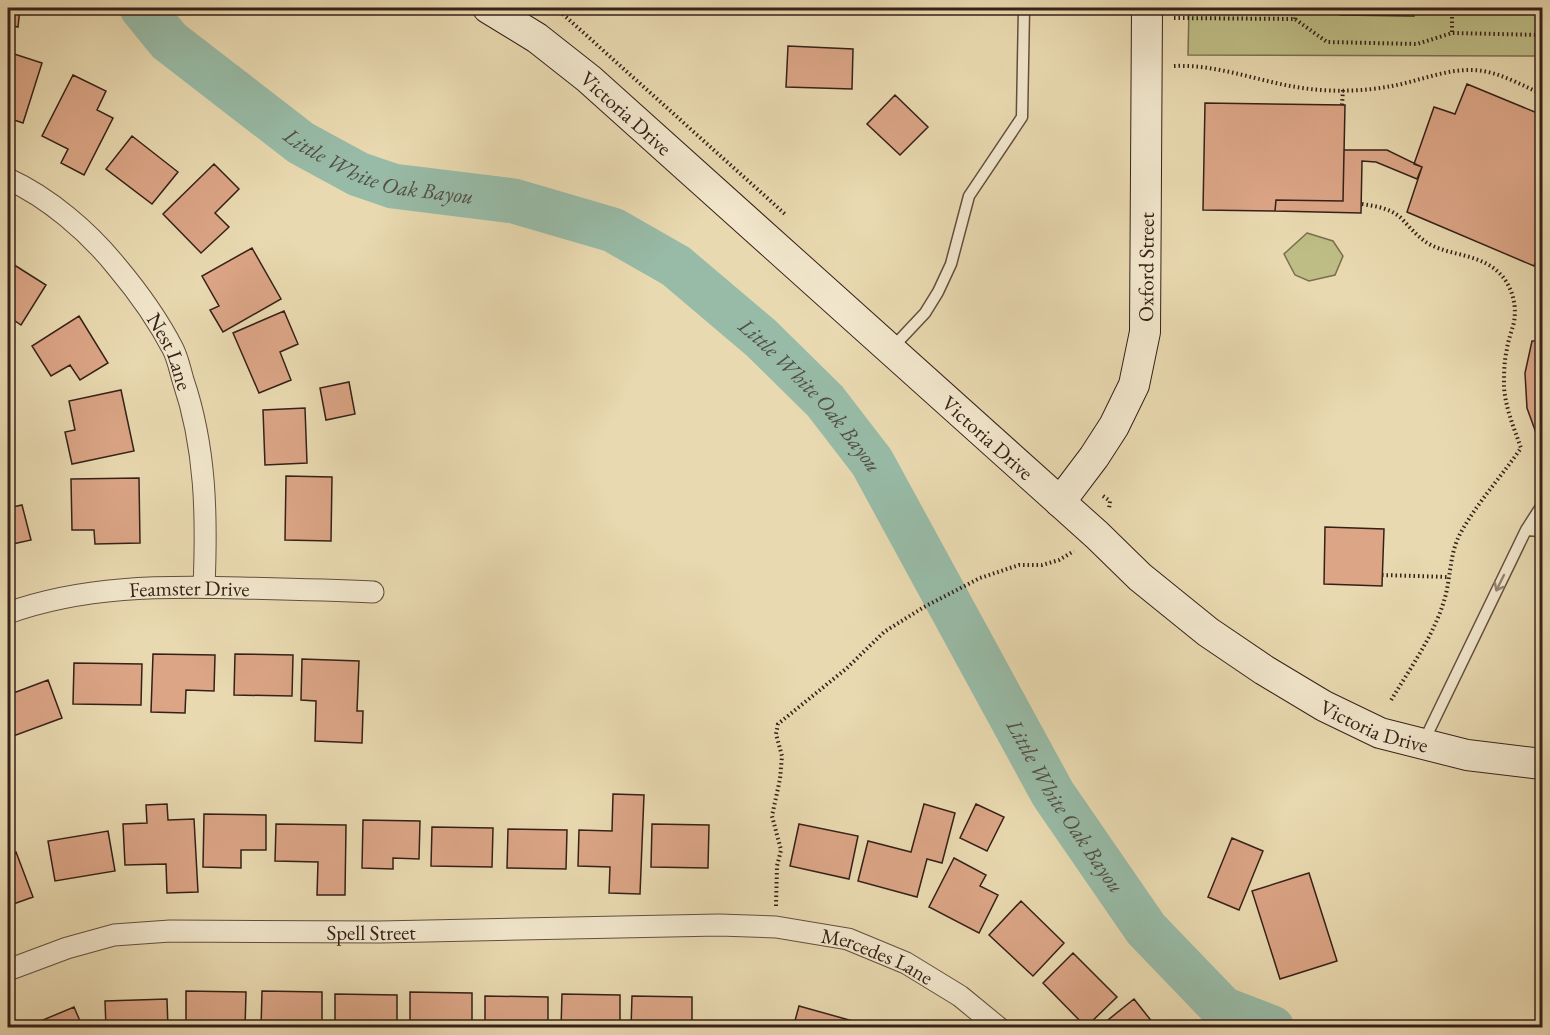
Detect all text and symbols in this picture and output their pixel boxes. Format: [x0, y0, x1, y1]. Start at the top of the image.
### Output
street label: Victoria Drive [575, 64, 678, 161]
water label: Little White Oak Bayou [277, 120, 475, 210]
street label: Oxford Street [1132, 212, 1159, 322]
street label: Nest Lane [141, 307, 199, 394]
water label: Little White Oak Bayou [732, 310, 889, 477]
street label: Victoria Drive [937, 389, 1040, 485]
one-way arrow [1494, 573, 1506, 591]
street label: Feamster Drive [128, 574, 250, 603]
street label: Victoria Drive [1316, 693, 1431, 758]
water label: Little White Oak Bayou [1000, 713, 1131, 899]
street label: Spell Street [326, 918, 416, 946]
street label: Mercedes Lane [819, 921, 939, 990]

